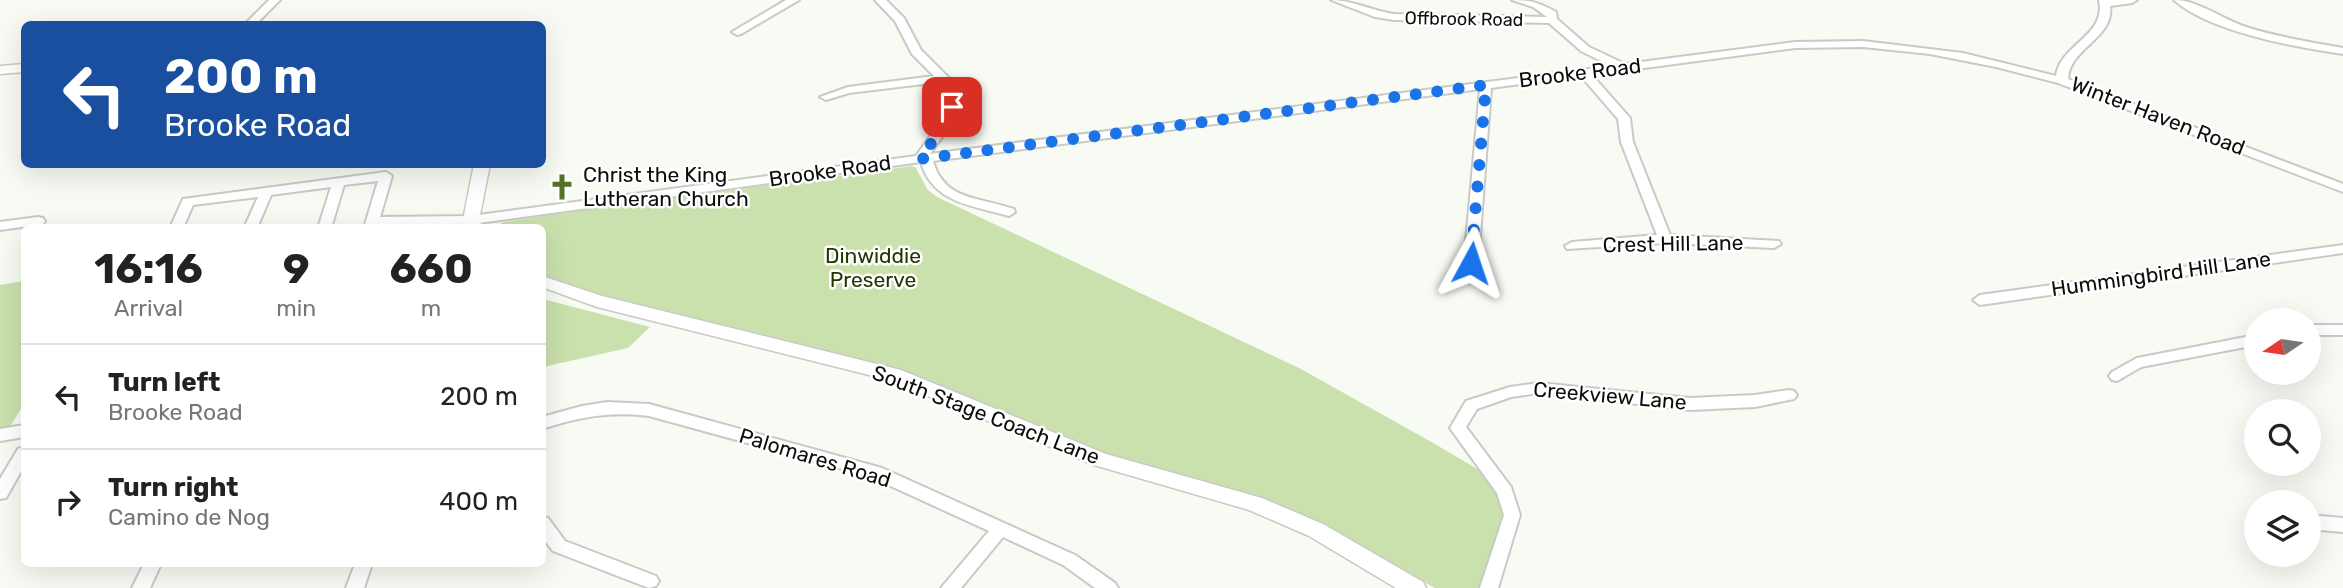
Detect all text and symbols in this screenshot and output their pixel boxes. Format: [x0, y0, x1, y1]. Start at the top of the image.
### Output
street label: Offbrook Road [1404, 7, 1524, 31]
text: 200 m [164, 47, 318, 105]
icon: left [49, 49, 140, 140]
street label: Brooke Road [1517, 53, 1642, 92]
street label: Winter Haven Road [2068, 71, 2249, 160]
pin [922, 77, 982, 137]
icon: arrive [933, 88, 971, 126]
text: Brooke Road [164, 106, 351, 144]
street label: Brooke Road [767, 150, 893, 191]
place label: Christ the King Lutheran Church [583, 162, 749, 211]
church icon: Christ the King Lutheran Church [547, 172, 577, 202]
position arrow [1434, 226, 1508, 300]
street label: Crest Hill Lane [1602, 230, 1744, 257]
park label: Dinwiddie Preserve [825, 243, 921, 292]
text: 16:16 [94, 244, 203, 294]
text: 9 [283, 244, 310, 294]
text: 660 [389, 244, 473, 294]
street label: Hummingbird Hill Lane [2049, 246, 2272, 301]
text: Arrival [114, 294, 183, 322]
text: min [276, 294, 316, 322]
text: m [421, 294, 441, 322]
north arrow [2244, 308, 2320, 385]
map controls [2244, 308, 2321, 567]
street label: South Stage Coach Lane [869, 360, 1103, 469]
text: Turn left [108, 367, 220, 398]
street label: Creekview Lane [1532, 376, 1688, 415]
icon: left [49, 378, 87, 416]
text: 200 m [440, 381, 518, 412]
text: Brooke Road [108, 398, 243, 426]
button: search [2244, 399, 2321, 476]
street label: Palomares Road [736, 423, 894, 492]
text: Turn right [108, 472, 238, 503]
icon: right [49, 483, 87, 521]
text: 400 m [439, 486, 518, 517]
button: layers [2244, 490, 2321, 567]
text: Camino de Nog [108, 503, 270, 531]

